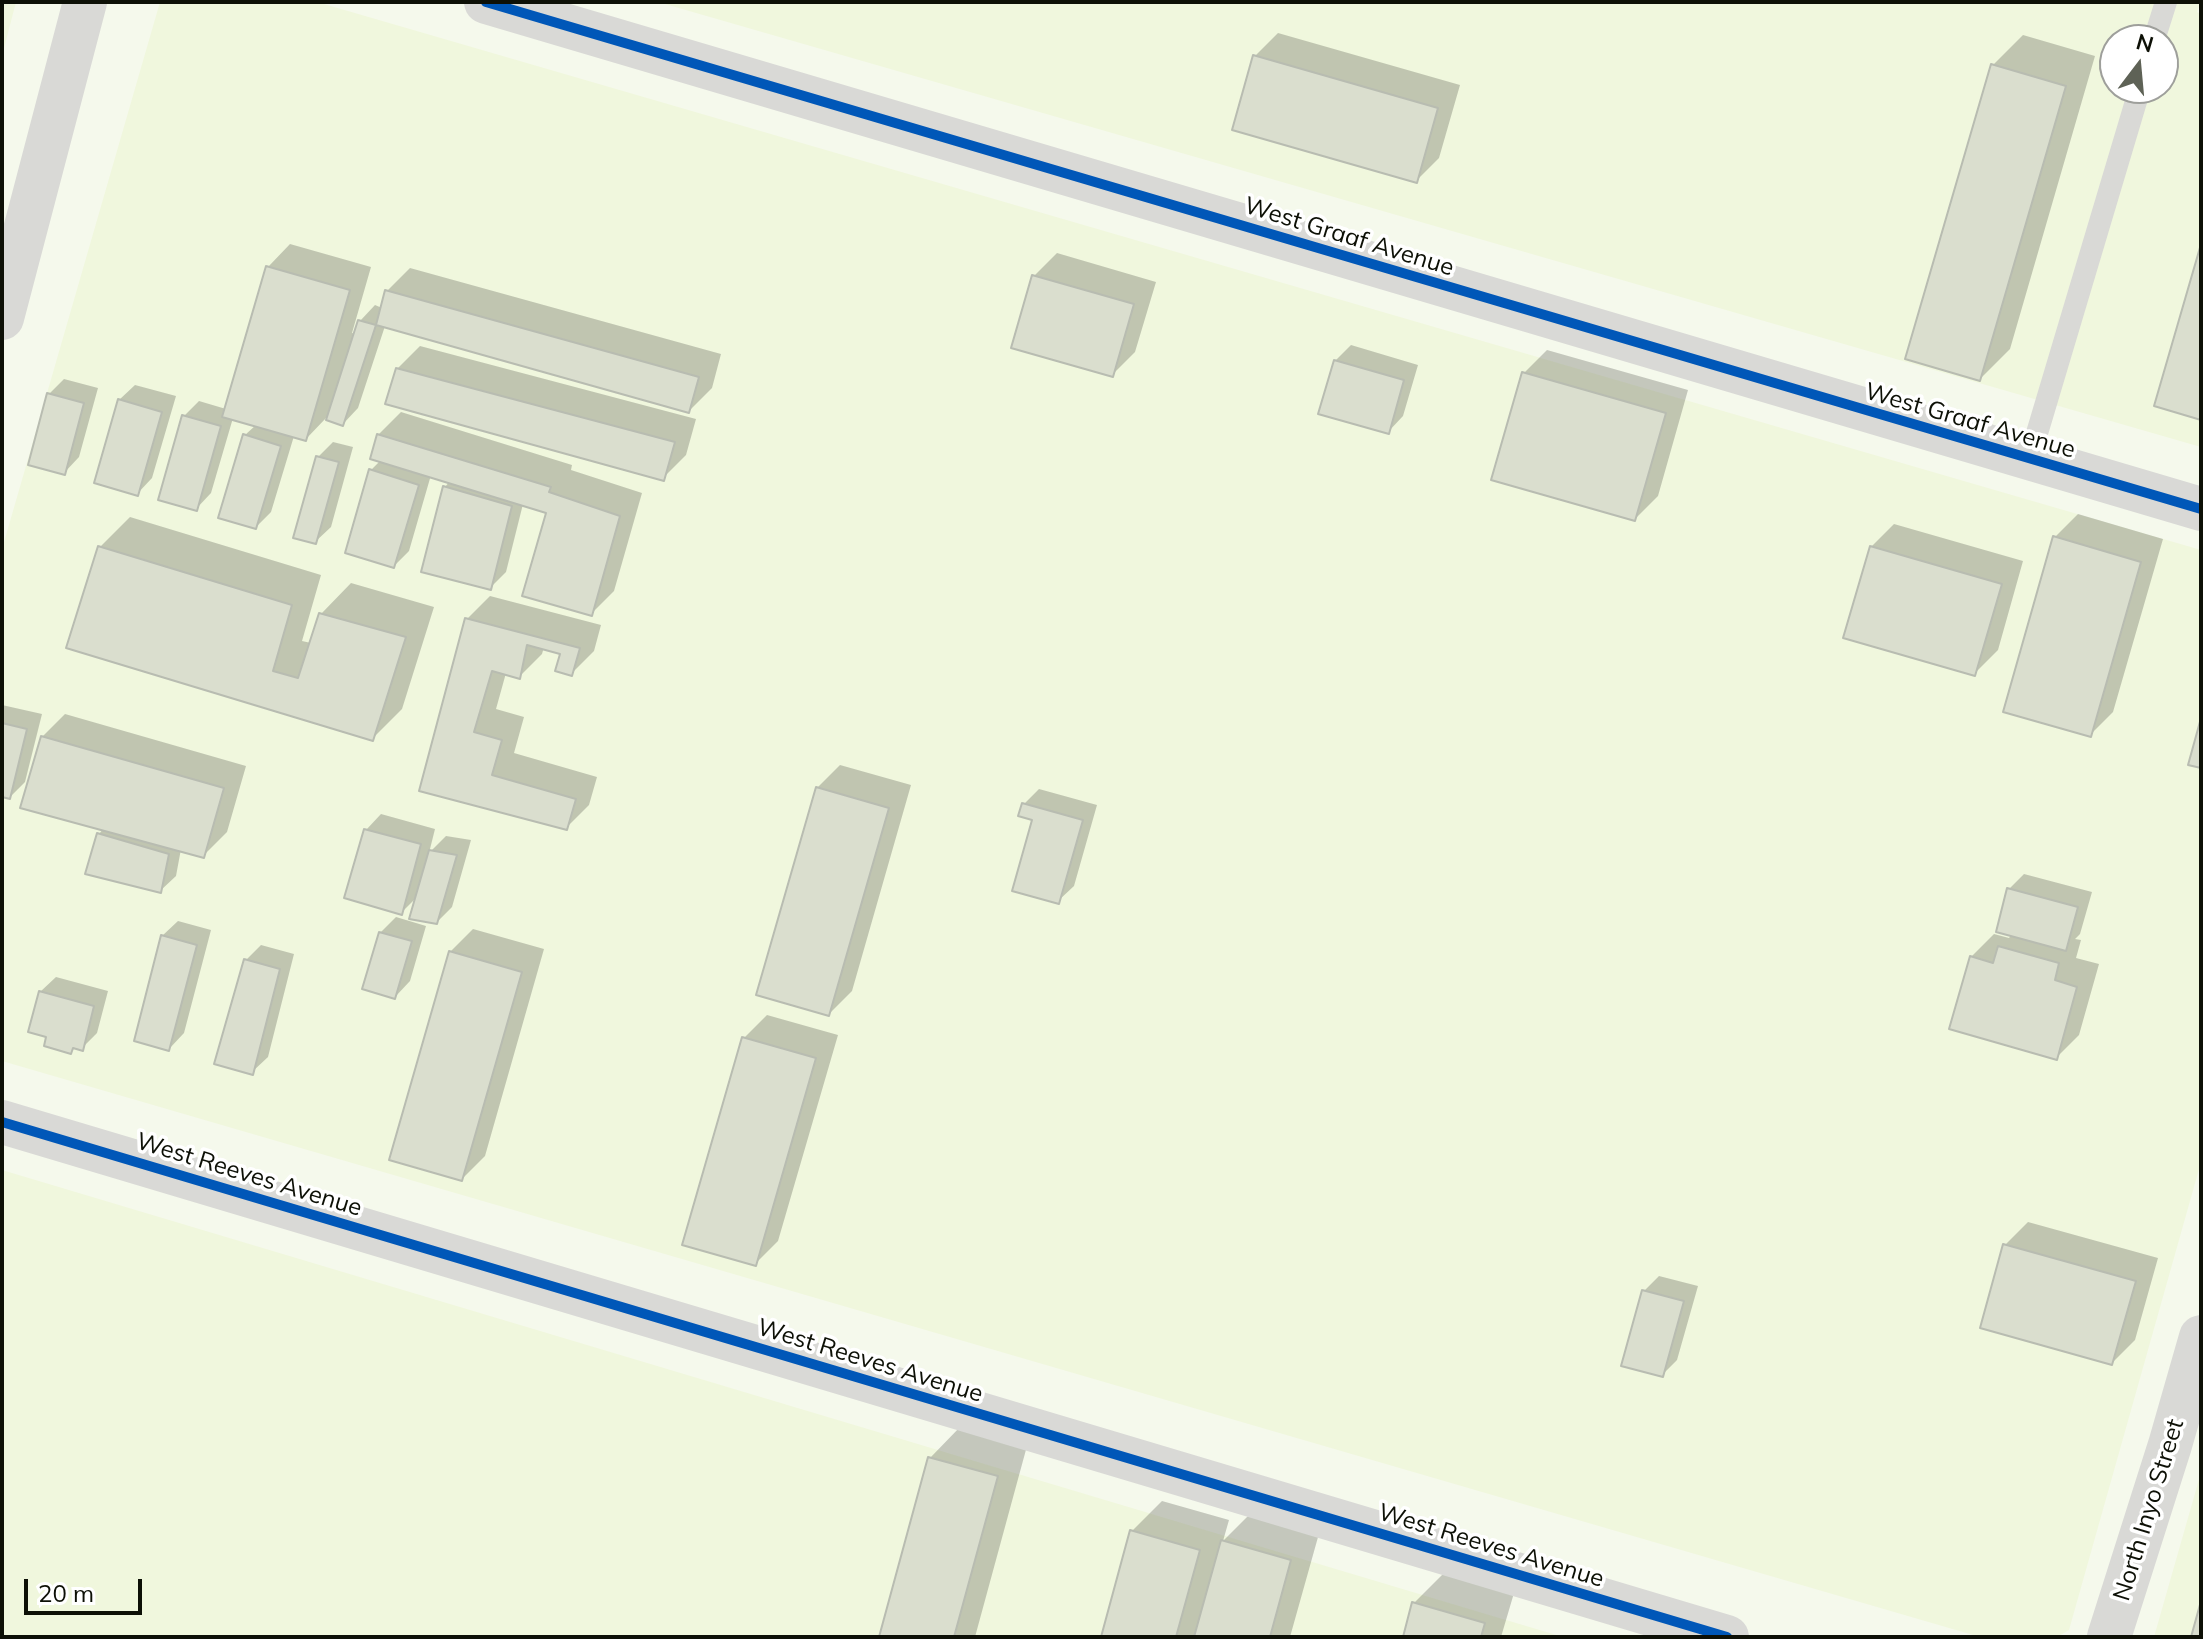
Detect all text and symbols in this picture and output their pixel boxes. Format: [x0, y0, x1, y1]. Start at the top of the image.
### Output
north arrow [2099, 24, 2179, 104]
text: N [2133, 27, 2157, 59]
street label: West Graaf Avenue [1241, 191, 1457, 283]
street label: West Graaf Avenue [1861, 377, 2079, 465]
street label: West Reeves Avenue [133, 1127, 365, 1223]
street label: West Reeves Avenue [754, 1313, 986, 1409]
street label: North Inyo Street [2108, 1416, 2190, 1604]
street label: West Reeves Avenue [1375, 1498, 1607, 1594]
scale bar [28, 1563, 146, 1613]
text: 20 m [38, 1578, 94, 1608]

